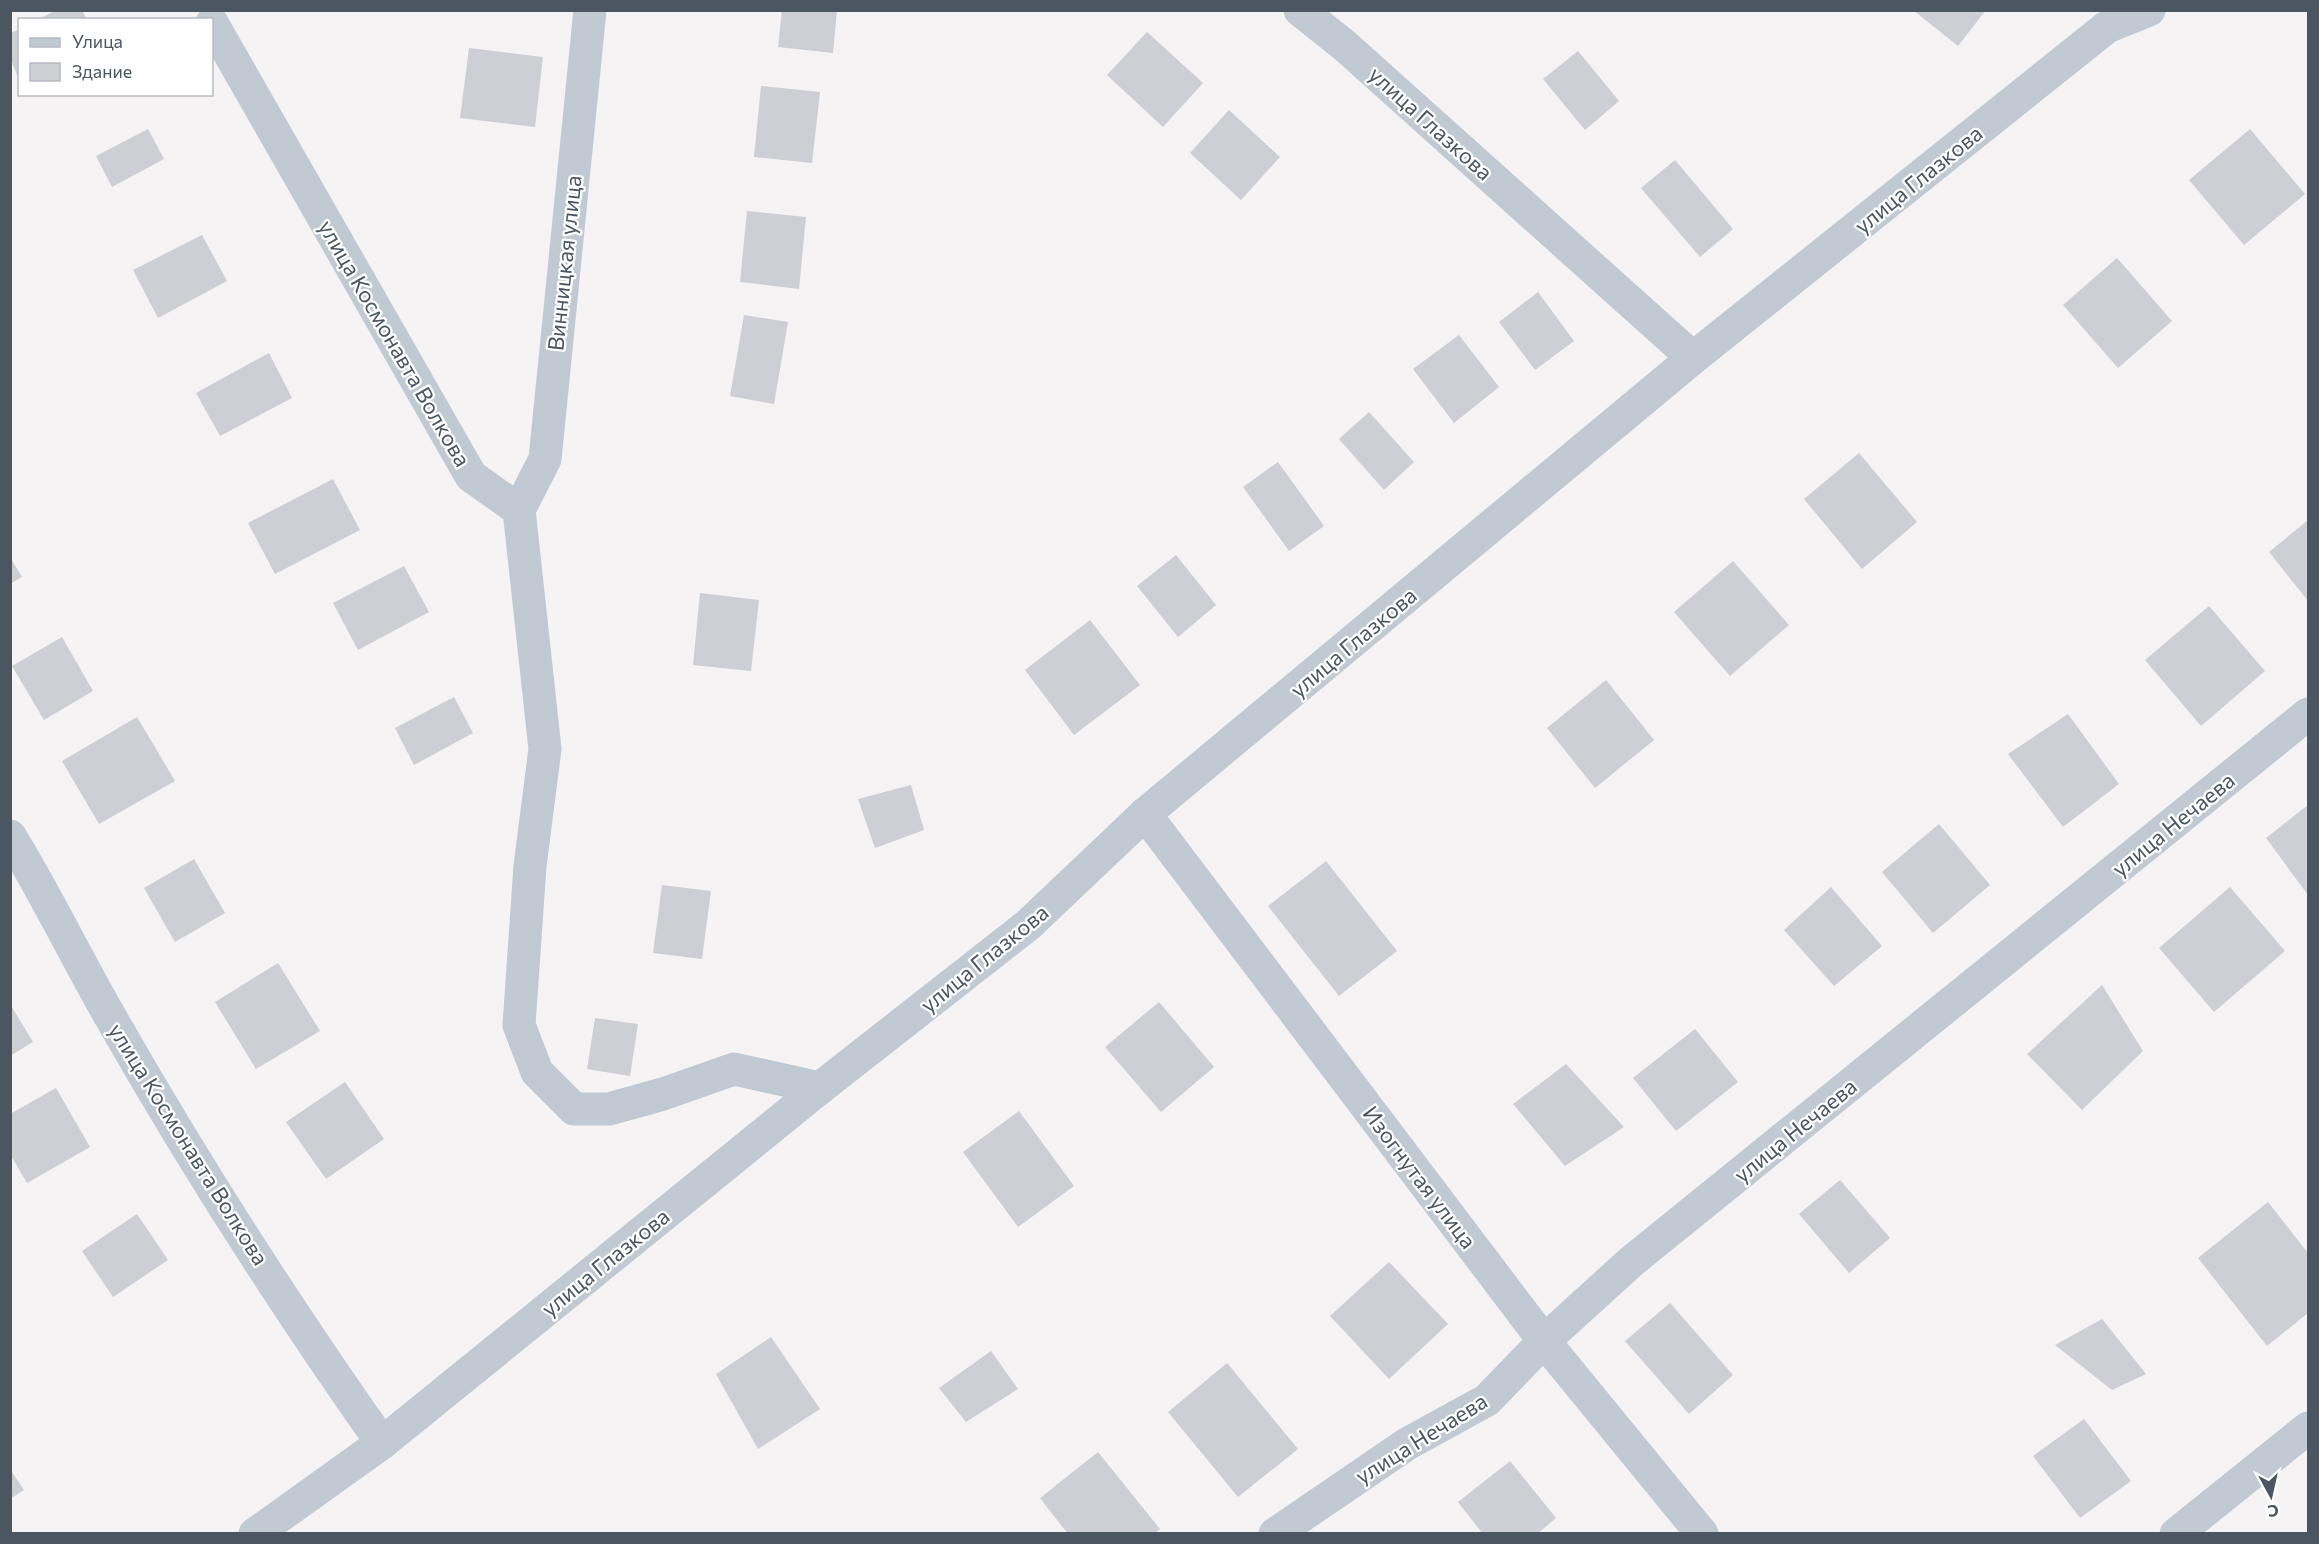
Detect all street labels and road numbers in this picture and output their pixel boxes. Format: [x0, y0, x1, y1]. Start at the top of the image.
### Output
street label: улица Глазкова [1364, 60, 1498, 186]
street label: улица Глазкова [1849, 119, 1987, 239]
street label: Винницкая улица [541, 174, 587, 352]
street label: улица Космонавта Волкова [313, 215, 477, 471]
street label: улица Глазкова [1284, 581, 1422, 703]
street label: улица Нечаева [2106, 766, 2240, 882]
street label: улица Глазкова [915, 898, 1053, 1018]
street label: улица Космонавта Волкова [103, 1018, 275, 1270]
street label: улица Нечаева [1728, 1072, 1862, 1188]
street label: Изогнутая улица [1358, 1100, 1482, 1254]
street label: улица Глазкова [536, 1202, 674, 1322]
street label: улица Нечаева [1350, 1387, 1492, 1489]

